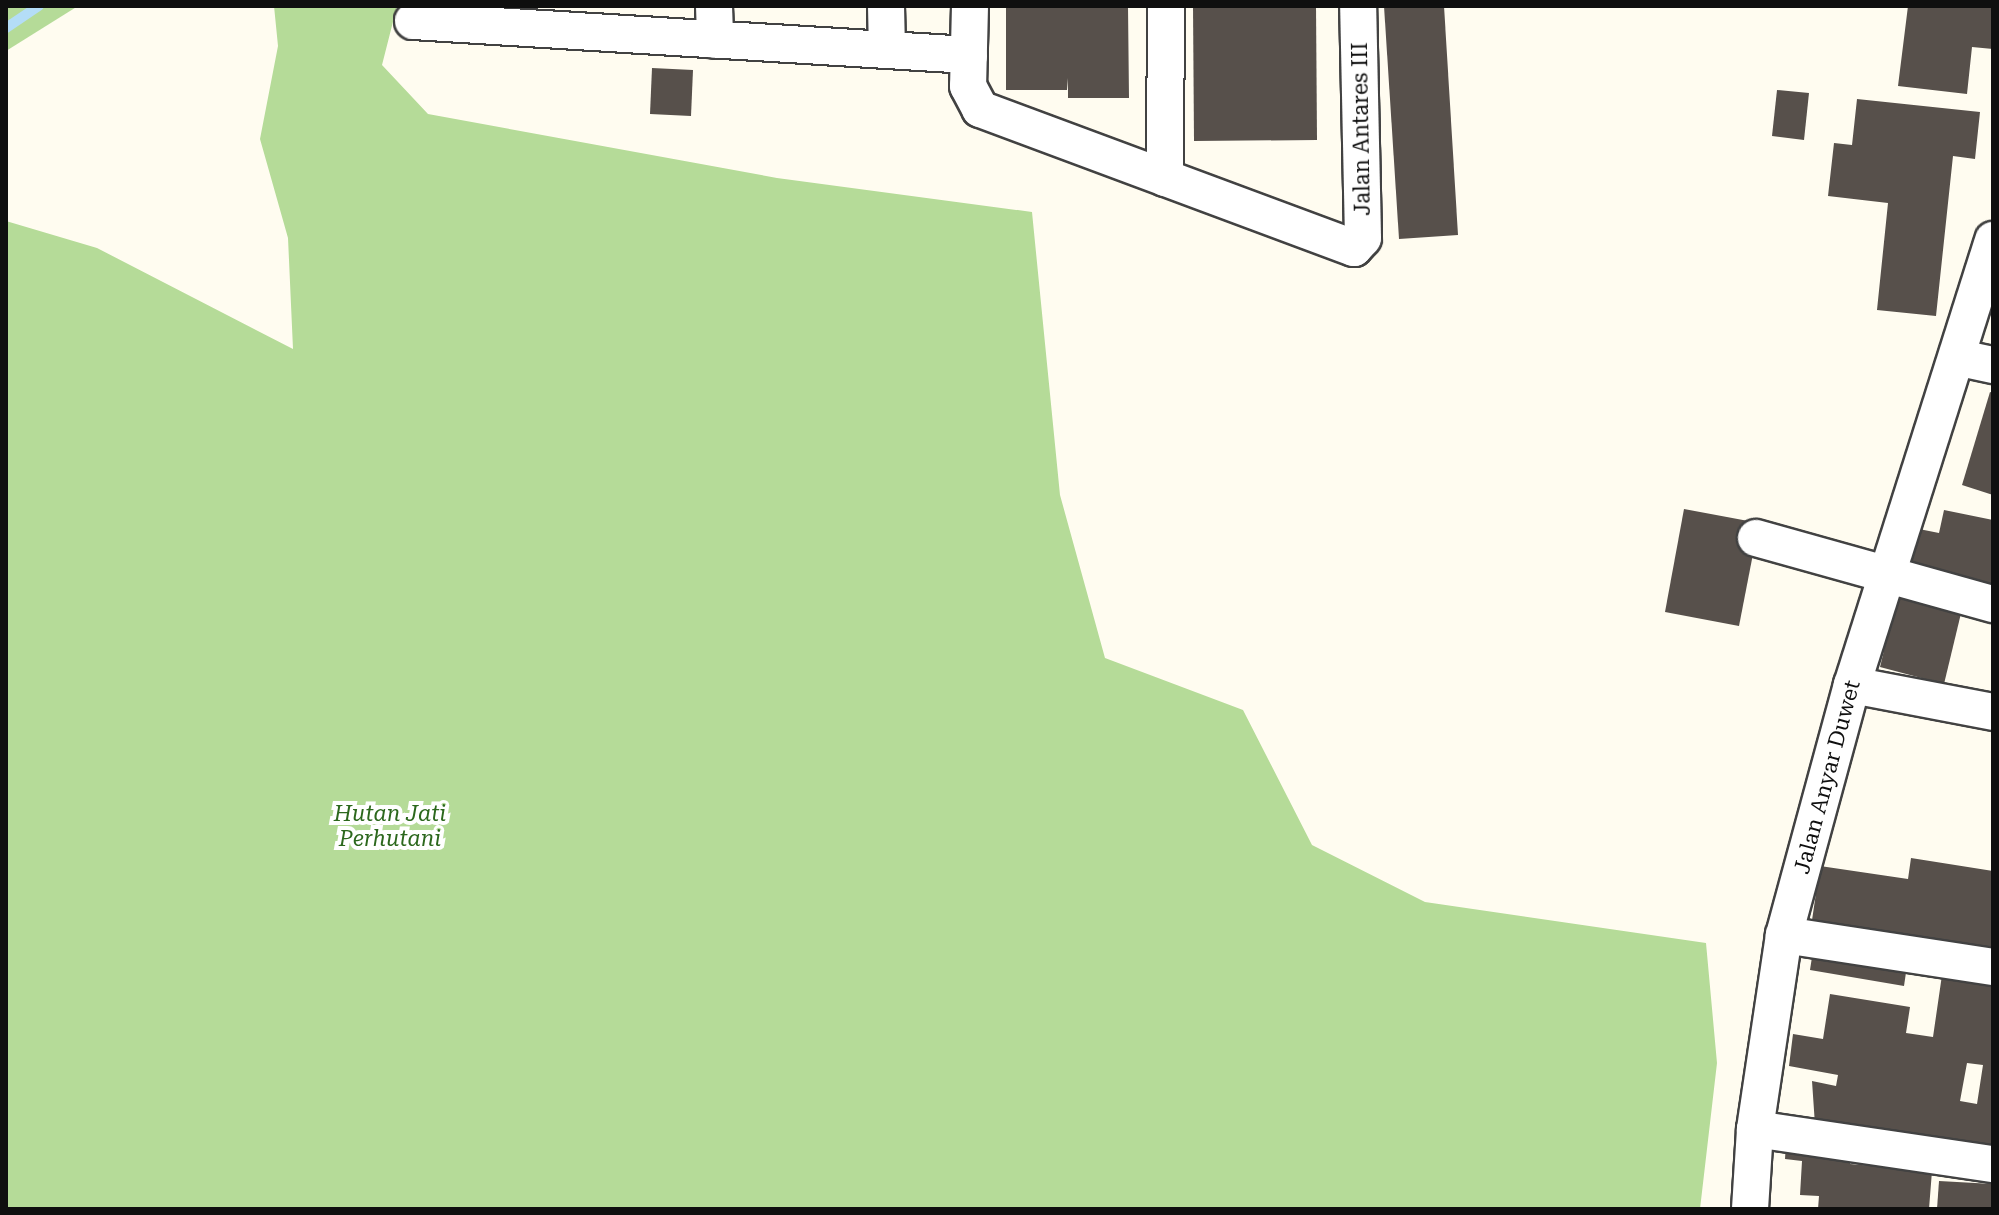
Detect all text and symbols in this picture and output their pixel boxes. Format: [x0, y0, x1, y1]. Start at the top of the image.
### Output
street label: Jalan Antares III [1346, 42, 1376, 216]
street label: Jalan Anyar Duwet [1788, 677, 1866, 877]
park label: Hutan Jati Perhutani [334, 800, 446, 852]

